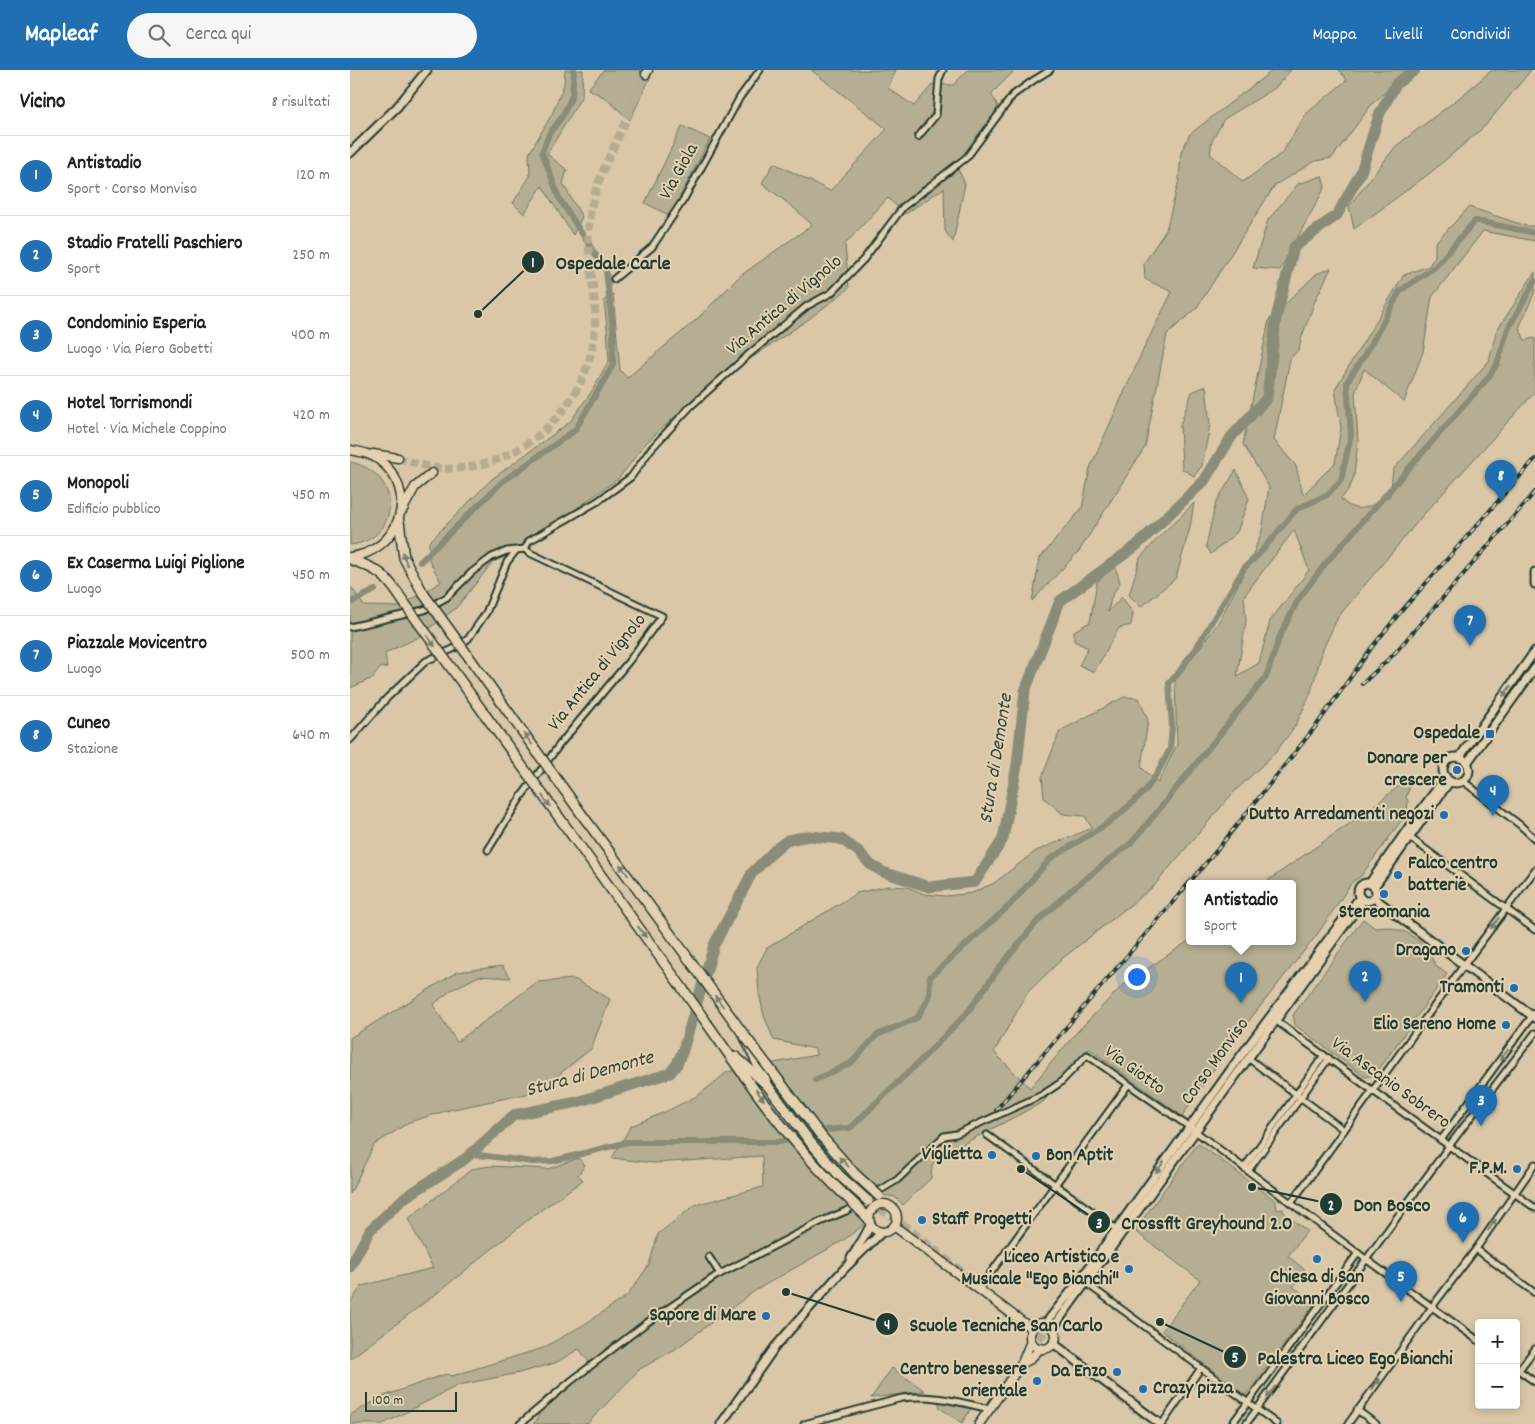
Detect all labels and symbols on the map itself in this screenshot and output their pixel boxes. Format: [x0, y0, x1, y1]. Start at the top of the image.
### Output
street label: Via Giola [653, 138, 707, 205]
callout: Ospedale Carle [520, 244, 680, 279]
street label: Via Antica di Vignolo [721, 249, 849, 363]
text: Ospedale Carle [555, 251, 671, 279]
text: 1 [531, 253, 535, 275]
pin: 8 [1485, 460, 1517, 501]
one-way arrow [401, 551, 409, 566]
pin: 7 [1454, 605, 1486, 646]
street label: Via Antica di Vignolo [542, 608, 654, 738]
one-way arrow [426, 634, 436, 648]
one-way arrow [1501, 684, 1512, 697]
water label: Stura di Demonte [973, 691, 1021, 826]
place label: Ospedale [1413, 721, 1480, 748]
marker: Ospedale [1484, 728, 1496, 740]
one-way arrow [523, 732, 533, 746]
place label: Donare per crescere [1367, 746, 1448, 795]
marker: Donare per crescere [1451, 764, 1463, 776]
pin: 4 [1477, 775, 1509, 816]
one-way arrow [541, 794, 551, 808]
place label: Dutto Arredamenti negozi [1249, 802, 1435, 829]
marker: Dutto Arredamenti negozi [1438, 809, 1450, 821]
place label: Falco centro batterie [1408, 851, 1498, 900]
one-way arrow [618, 864, 629, 877]
marker: Falco centro batterie [1392, 869, 1404, 881]
marker: Stereomania [1378, 888, 1390, 900]
place label: Stereomania [1339, 900, 1430, 927]
one-way arrow [1490, 916, 1501, 929]
one-way arrow [637, 925, 647, 939]
place label: Dragano [1396, 938, 1457, 965]
marker: Dragano [1460, 945, 1472, 957]
pin: 2 [1349, 961, 1381, 1002]
pin: 1 [1225, 962, 1257, 1003]
your location [1124, 964, 1150, 990]
place label: Tramonti [1440, 975, 1505, 1002]
marker: Tramonti [1508, 982, 1520, 994]
one-way arrow [714, 994, 724, 1008]
place label: Elio Sereno Home [1373, 1012, 1496, 1039]
street label: Corso Monviso [1175, 1013, 1257, 1111]
marker: Elio Sereno Home [1500, 1019, 1512, 1031]
street label: Via Ascanio Sobrero [1325, 1031, 1455, 1137]
street label: Via Giotto [1098, 1040, 1170, 1102]
water label: Stura di Demonte [523, 1044, 658, 1105]
one-way arrow [1498, 1048, 1509, 1061]
pin: 3 [1465, 1085, 1497, 1126]
one-way arrow [754, 1088, 765, 1101]
place label: Viglietta [922, 1142, 983, 1169]
place label: Bon Aptit [1046, 1143, 1113, 1170]
marker: Viglietta [986, 1149, 998, 1161]
marker: Bon Aptit [1030, 1150, 1042, 1162]
place label: F.P.M. [1469, 1156, 1507, 1183]
one-way arrow [838, 1157, 850, 1169]
one-way arrow [1155, 1160, 1166, 1173]
marker: F.P.M. [1511, 1163, 1523, 1175]
callout: Don Bosco [1318, 1187, 1440, 1222]
text: Don Bosco [1354, 1193, 1430, 1221]
text: 2 [1328, 1196, 1334, 1218]
pin: 6 [1447, 1202, 1479, 1243]
callout: Crossfit Greyhound 2.0 [1086, 1205, 1303, 1240]
place label: Staff Progetti [932, 1207, 1032, 1234]
text: Crossfit Greyhound 2.0 [1121, 1211, 1293, 1239]
marker: Staff Progetti [916, 1214, 928, 1226]
text: 3 [1096, 1214, 1103, 1236]
one-way arrow [1488, 1218, 1497, 1232]
place label: Liceo Artistico e Musicale "Ego Bianchi" [961, 1245, 1119, 1294]
marker: Chiesa di San Giovanni Bosco [1311, 1253, 1323, 1265]
pin: 5 [1385, 1261, 1417, 1302]
marker: Liceo Artistico e Musicale "Ego Bianchi" [1123, 1263, 1135, 1275]
place label: Chiesa di San Giovanni Bosco [1264, 1265, 1370, 1314]
place label: Sapore di Mare [650, 1303, 756, 1330]
callout: Scuole Tecniche San Carlo [874, 1307, 1113, 1342]
marker: Sapore di Mare [760, 1310, 772, 1322]
text: Scuole Tecniche San Carlo [909, 1313, 1103, 1341]
text: 4 [884, 1315, 890, 1337]
callout: Palestra Liceo Ego Bianchi [1222, 1339, 1463, 1374]
text: Palestra Liceo Ego Bianchi [1257, 1346, 1453, 1374]
text: 5 [1232, 1348, 1239, 1370]
place label: Centro benessere orientale [900, 1357, 1027, 1406]
place label: Da Enzo [1051, 1359, 1108, 1386]
marker: Da Enzo [1111, 1366, 1123, 1378]
marker: Centro benessere orientale [1031, 1375, 1043, 1387]
place label: Crazy pizza [1153, 1376, 1234, 1403]
one-way arrow [1371, 1377, 1381, 1391]
marker: Crazy pizza [1137, 1383, 1149, 1395]
one-way arrow [1265, 1385, 1276, 1398]
scale bar [365, 1389, 458, 1412]

